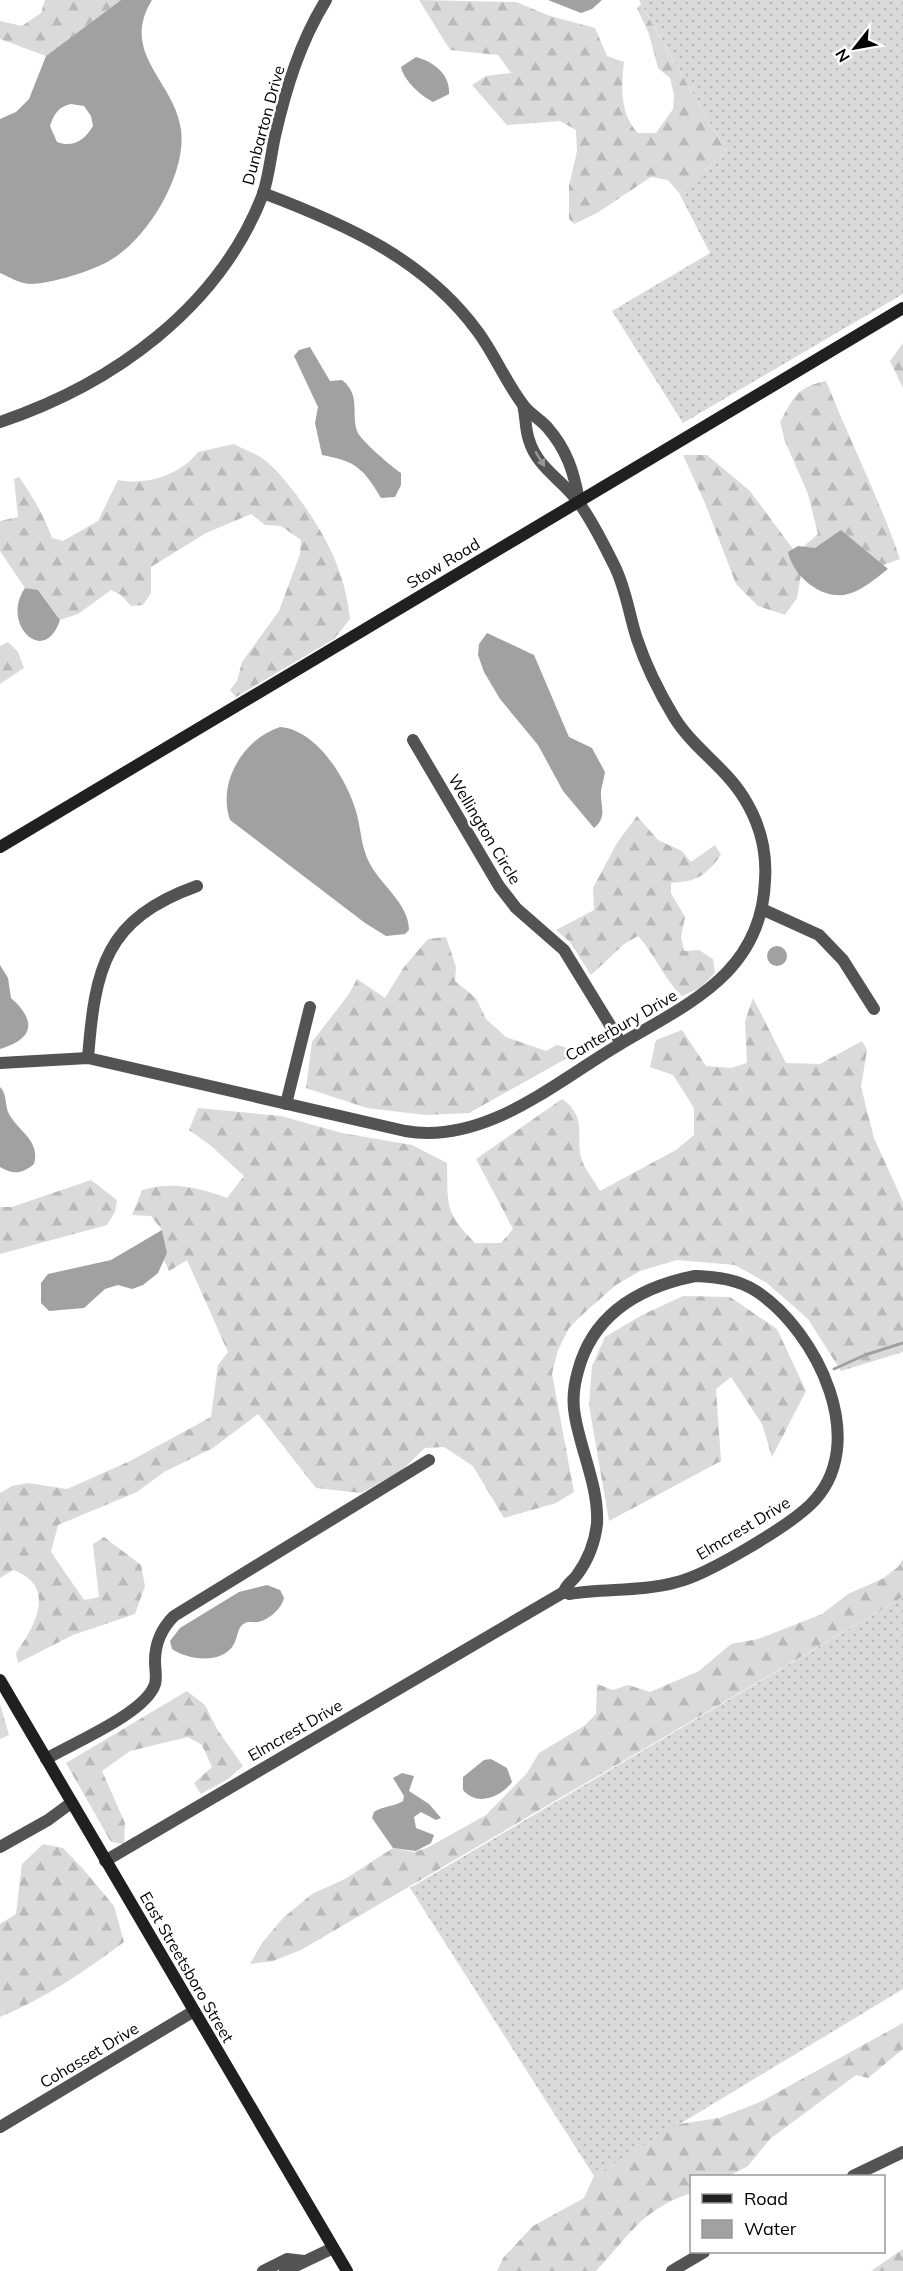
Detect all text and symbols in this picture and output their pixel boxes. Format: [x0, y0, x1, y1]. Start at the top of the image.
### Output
north arrow [825, 18, 885, 78]
text: N [830, 45, 854, 66]
street label: Dunbarton Drive [237, 63, 289, 187]
one-way arrow [534, 451, 545, 467]
street label: Stow Road [403, 533, 483, 593]
street label: Wellington Circle [444, 770, 526, 888]
street label: Canterbury Drive [561, 985, 681, 1065]
street label: Elmcrest Drive [692, 1492, 794, 1564]
street label: Elmcrest Drive [244, 1695, 346, 1765]
street label: East Streetsboro Street [136, 1888, 239, 2046]
street label: Cohasset Drive [36, 2018, 142, 2092]
legend [690, 2175, 885, 2253]
text: Road [744, 2187, 788, 2210]
text: Water [744, 2217, 797, 2240]

